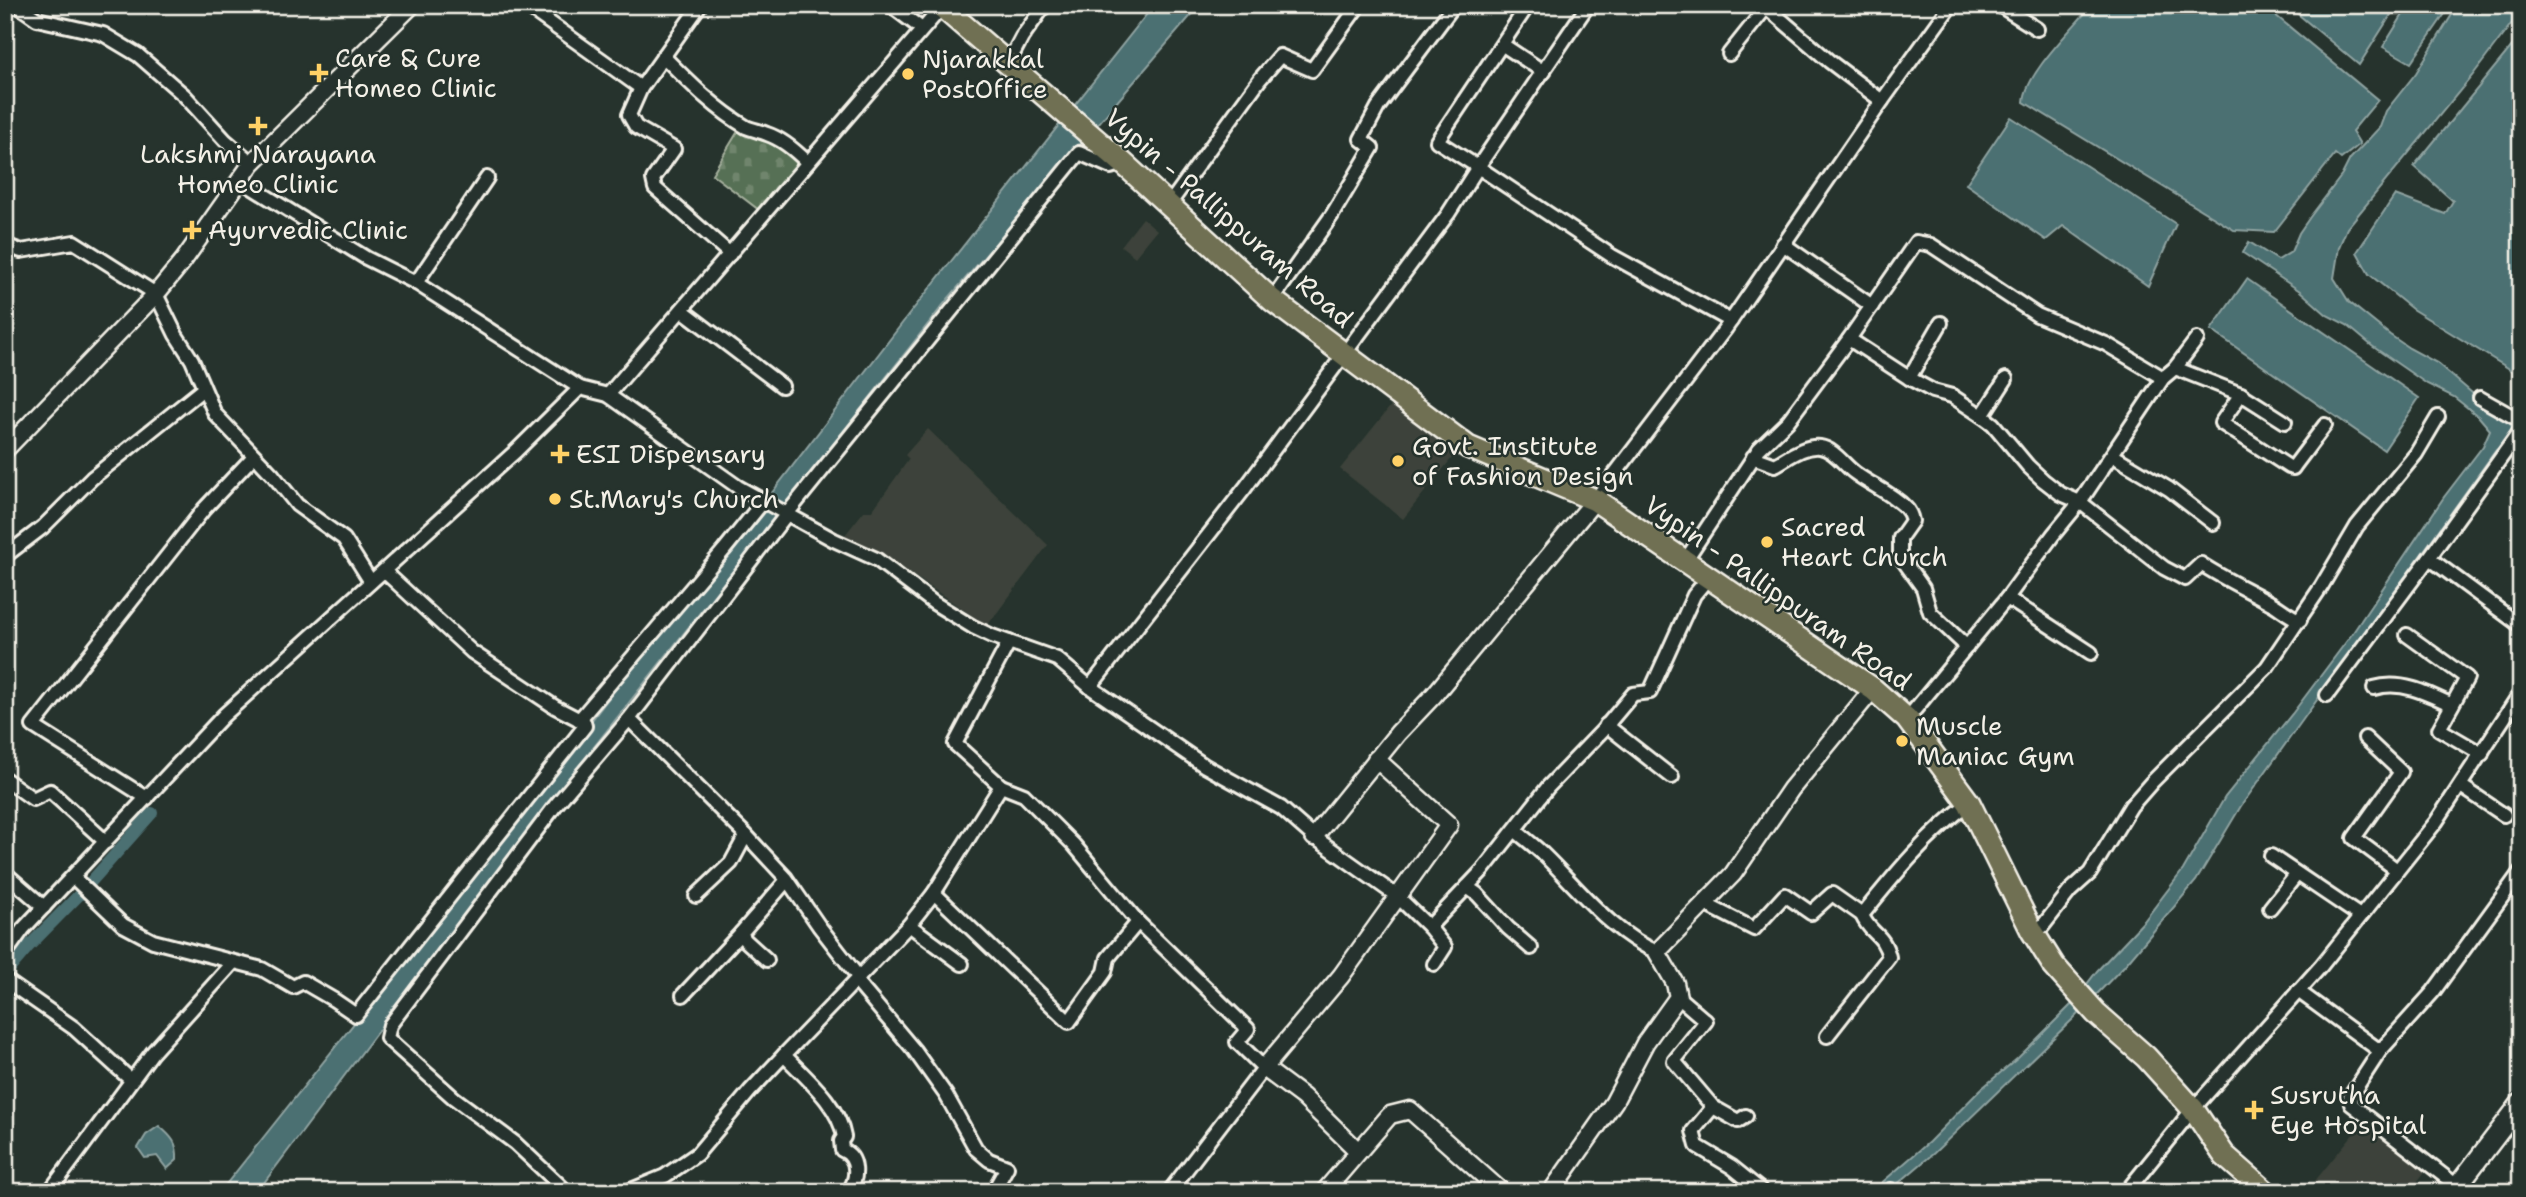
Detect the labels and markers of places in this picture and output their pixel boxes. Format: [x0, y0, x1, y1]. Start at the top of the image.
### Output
place label: Care & Cure Homeo Clinic [335, 40, 497, 105]
place label: Njarakkal PostOffice [922, 41, 1048, 106]
marker: Care & Cure Homeo Clinic [309, 63, 329, 83]
marker: Njarakkal PostOffice [900, 66, 916, 82]
marker: Lakshmi Narayana Homeo Clinic [248, 116, 268, 136]
place label: Lakshmi Narayana Homeo Clinic [140, 136, 376, 201]
place label: Ayurvedic Clinic [208, 212, 408, 247]
marker: Ayurvedic Clinic [182, 220, 202, 240]
place label: Govt. Institute of Fashion Design [1412, 428, 1634, 493]
place label: ESI Dispensary [576, 436, 766, 471]
marker: ESI Dispensary [550, 444, 570, 464]
marker: Govt. Institute of Fashion Design [1390, 453, 1406, 469]
place label: St.Mary's Church [569, 481, 779, 516]
marker: St.Mary's Church [547, 491, 563, 507]
place label: Sacred Heart Church [1781, 509, 1948, 574]
marker: Sacred Heart Church [1759, 534, 1775, 550]
place label: Muscle Maniac Gym [1916, 708, 2075, 773]
marker: Muscle Maniac Gym [1894, 733, 1910, 749]
place label: Susrutha Eye Hospital [2270, 1077, 2427, 1142]
marker: Susrutha Eye Hospital [2244, 1100, 2264, 1120]

